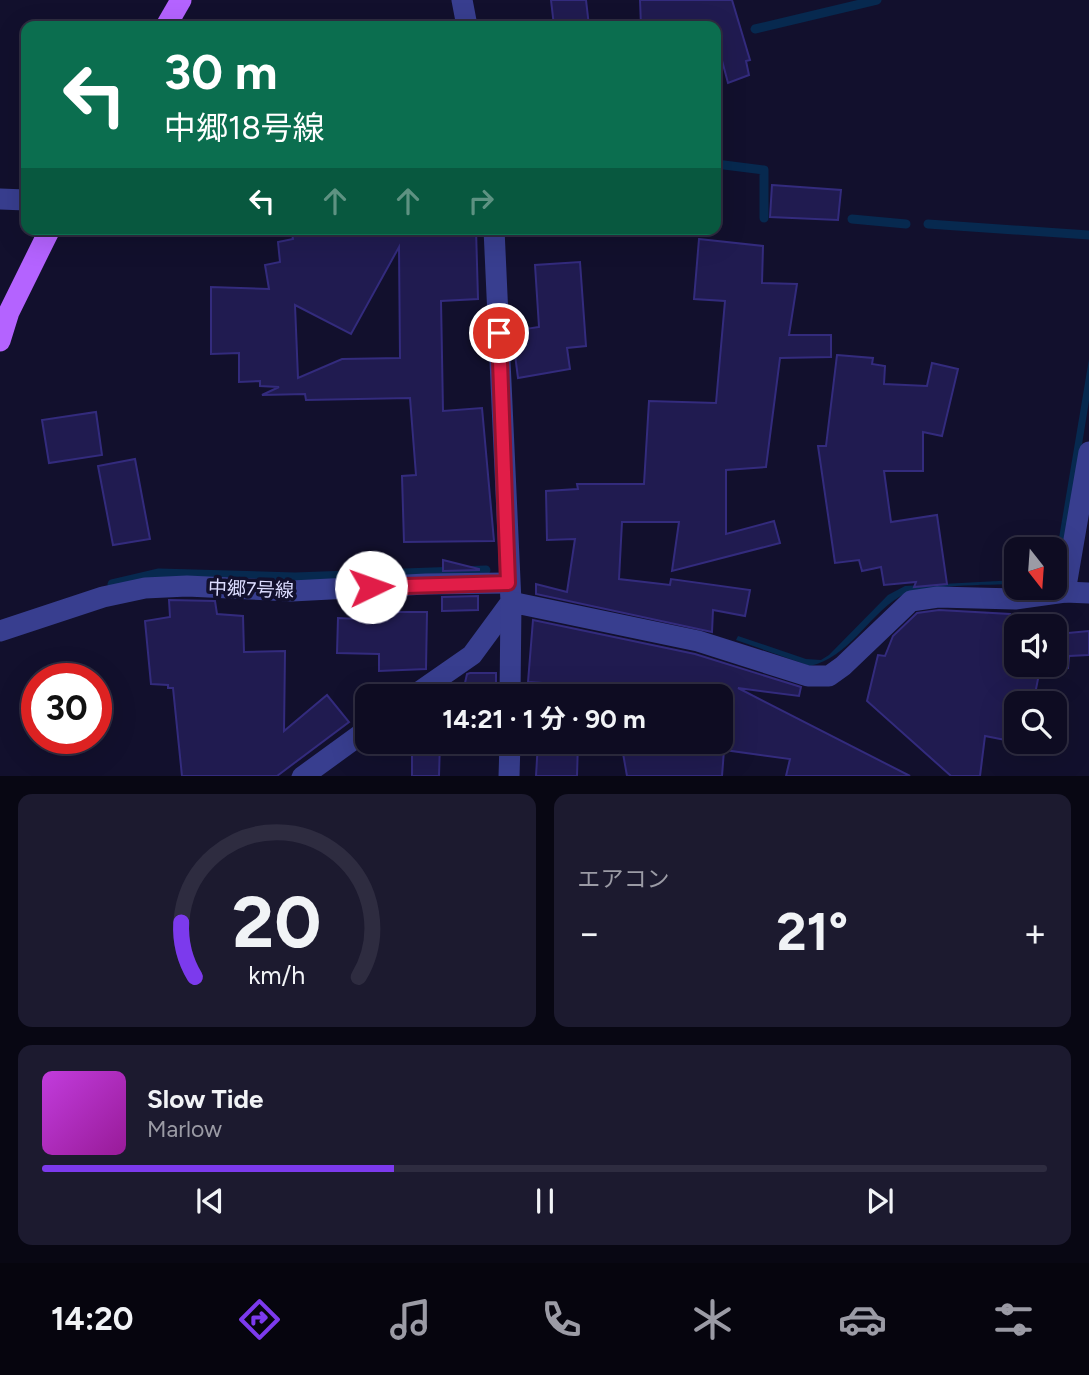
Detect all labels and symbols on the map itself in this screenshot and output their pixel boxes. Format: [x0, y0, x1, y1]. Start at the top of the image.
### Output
pin [469, 303, 529, 363]
north arrow [1004, 537, 1068, 600]
position arrow [334, 550, 408, 624]
street label: 中郷7号線 [208, 576, 294, 602]
speed limit sign: 30 [21, 663, 112, 754]

